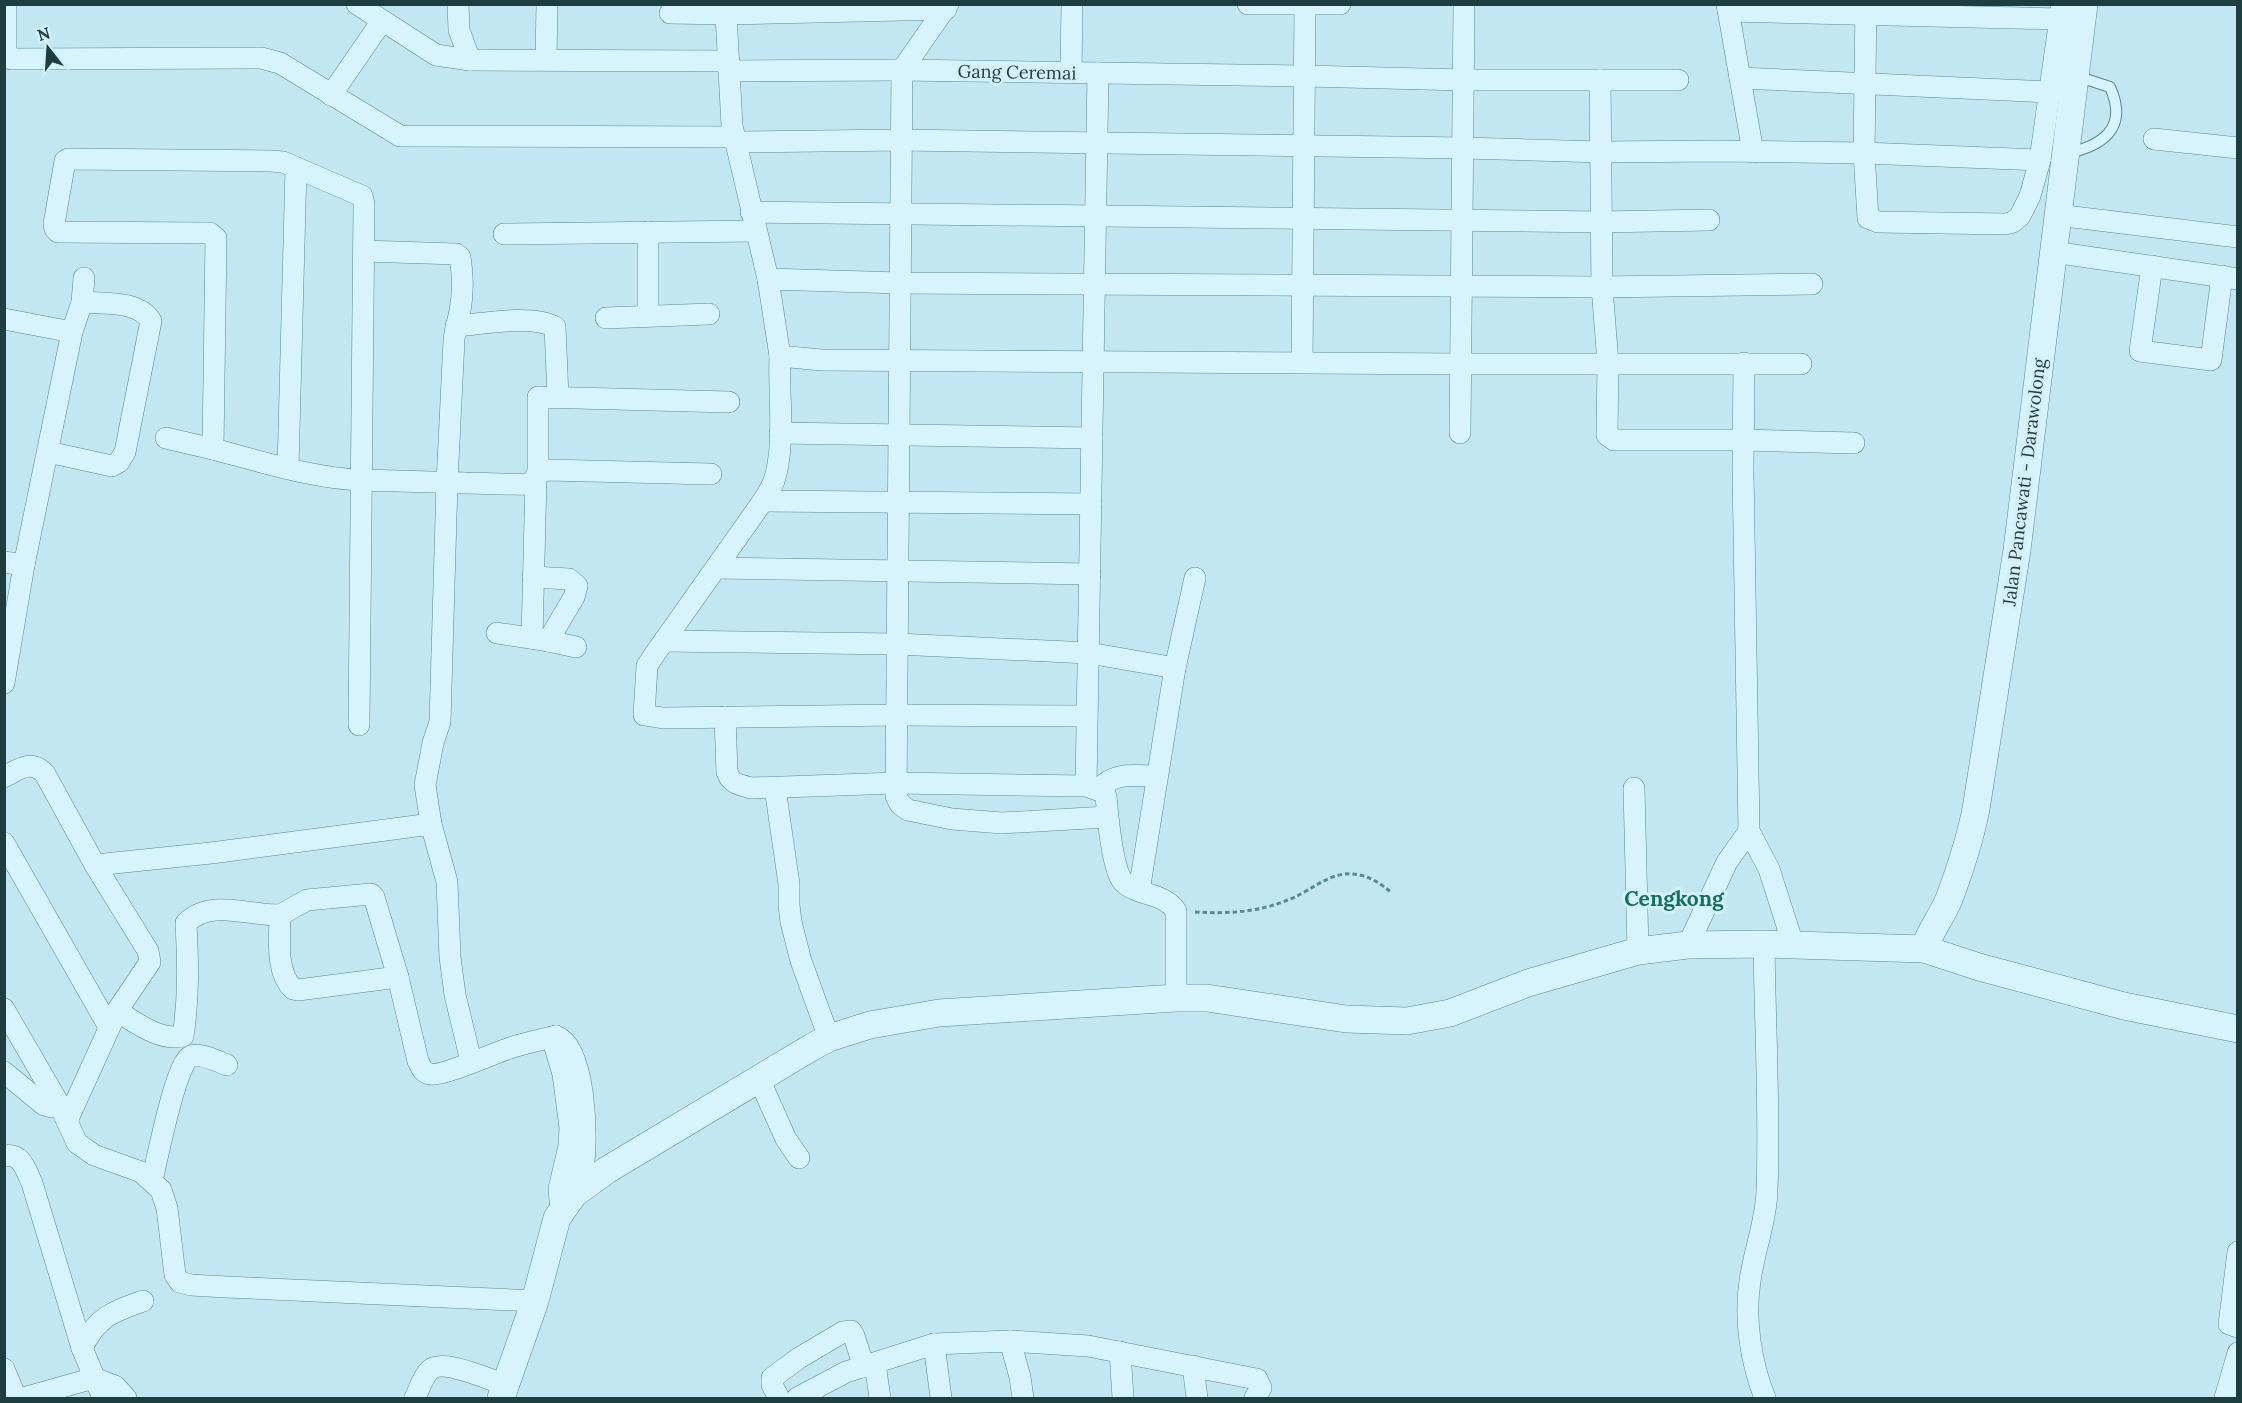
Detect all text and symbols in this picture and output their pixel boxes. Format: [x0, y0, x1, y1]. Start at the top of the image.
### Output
north arrow [18, 18, 78, 78]
text: N [35, 22, 52, 45]
street label: Gang Ceremai [957, 59, 1077, 85]
street label: Jalan Pancawati - Darawolong [1997, 356, 2051, 608]
district label: Cengkong [1624, 885, 1725, 912]

